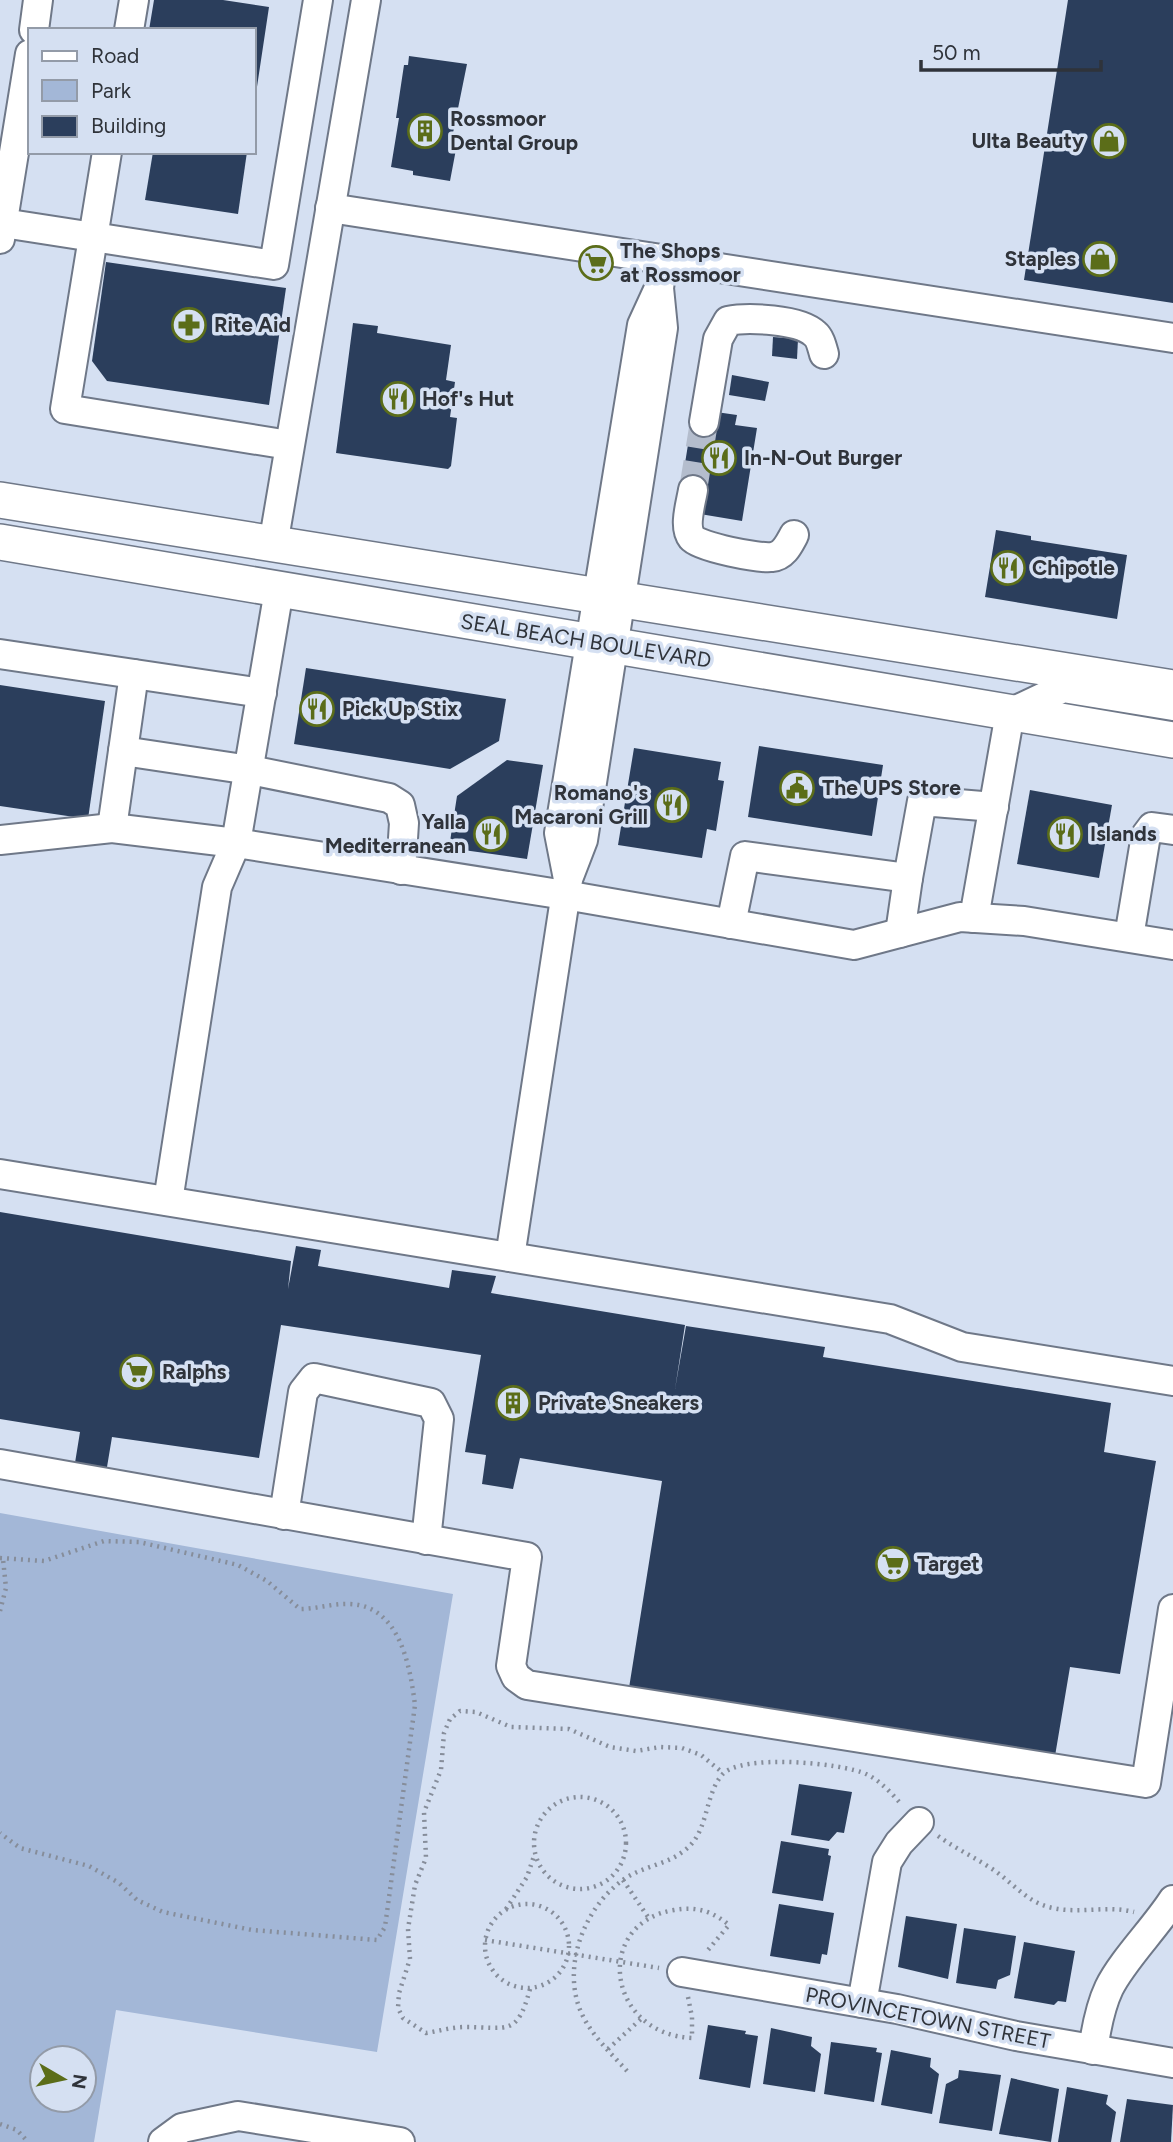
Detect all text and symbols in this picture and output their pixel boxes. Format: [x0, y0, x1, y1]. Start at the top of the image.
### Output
legend [28, 28, 256, 154]
scale bar [921, 28, 1101, 72]
text: 50 m [932, 40, 981, 65]
text: Road [91, 43, 139, 68]
text: Park [91, 78, 132, 103]
place label: Rossmoor Dental Group [450, 106, 578, 155]
building icon: Rossmoor Dental Group [406, 112, 444, 150]
text: Building [91, 113, 166, 138]
shop icon: Ulta Beauty [1090, 122, 1128, 160]
place label: Ulta Beauty [971, 128, 1085, 153]
place label: The Shops at Rossmoor [620, 238, 741, 287]
shop icon: Staples [1081, 240, 1119, 278]
supermarket icon: The Shops at Rossmoor [577, 244, 615, 282]
place label: Staples [1005, 246, 1076, 271]
pharmacy icon: Rite Aid [170, 306, 208, 344]
place label: Rite Aid [214, 312, 291, 337]
restaurant icon: Hof's Hut [379, 380, 417, 418]
place label: Hof's Hut [422, 386, 514, 411]
restaurant icon: In-N-Out Burger [700, 439, 738, 477]
place label: In-N-Out Burger [744, 445, 902, 470]
restaurant icon: Chipotle [989, 549, 1027, 587]
place label: Chipotle [1032, 555, 1115, 580]
street label: SEAL BEACH BOULEVARD [459, 608, 713, 673]
restaurant icon: Pick Up Stix [298, 690, 336, 728]
place label: Pick Up Stix [342, 696, 459, 721]
public building icon: The UPS Store [778, 769, 816, 807]
place label: The UPS Store [822, 775, 961, 800]
place label: Romano's Macaroni Grill [514, 780, 648, 829]
restaurant icon: Romano's Macaroni Grill [653, 786, 691, 824]
place label: Yalla Mediterranean [325, 809, 466, 858]
restaurant icon: Yalla Mediterranean [472, 815, 510, 853]
restaurant icon: Islands [1046, 815, 1084, 853]
place label: Islands [1090, 821, 1157, 846]
supermarket icon: Ralphs [118, 1353, 156, 1391]
place label: Ralphs [162, 1359, 226, 1384]
building icon: Private Sneakers [494, 1384, 532, 1422]
place label: Private Sneakers [538, 1390, 699, 1415]
supermarket icon: Target [874, 1545, 912, 1583]
place label: Target [917, 1551, 980, 1576]
street label: PROVINCETOWN STREET [804, 1981, 1053, 2054]
north arrow [28, 2044, 98, 2114]
text: N [67, 2073, 92, 2091]

